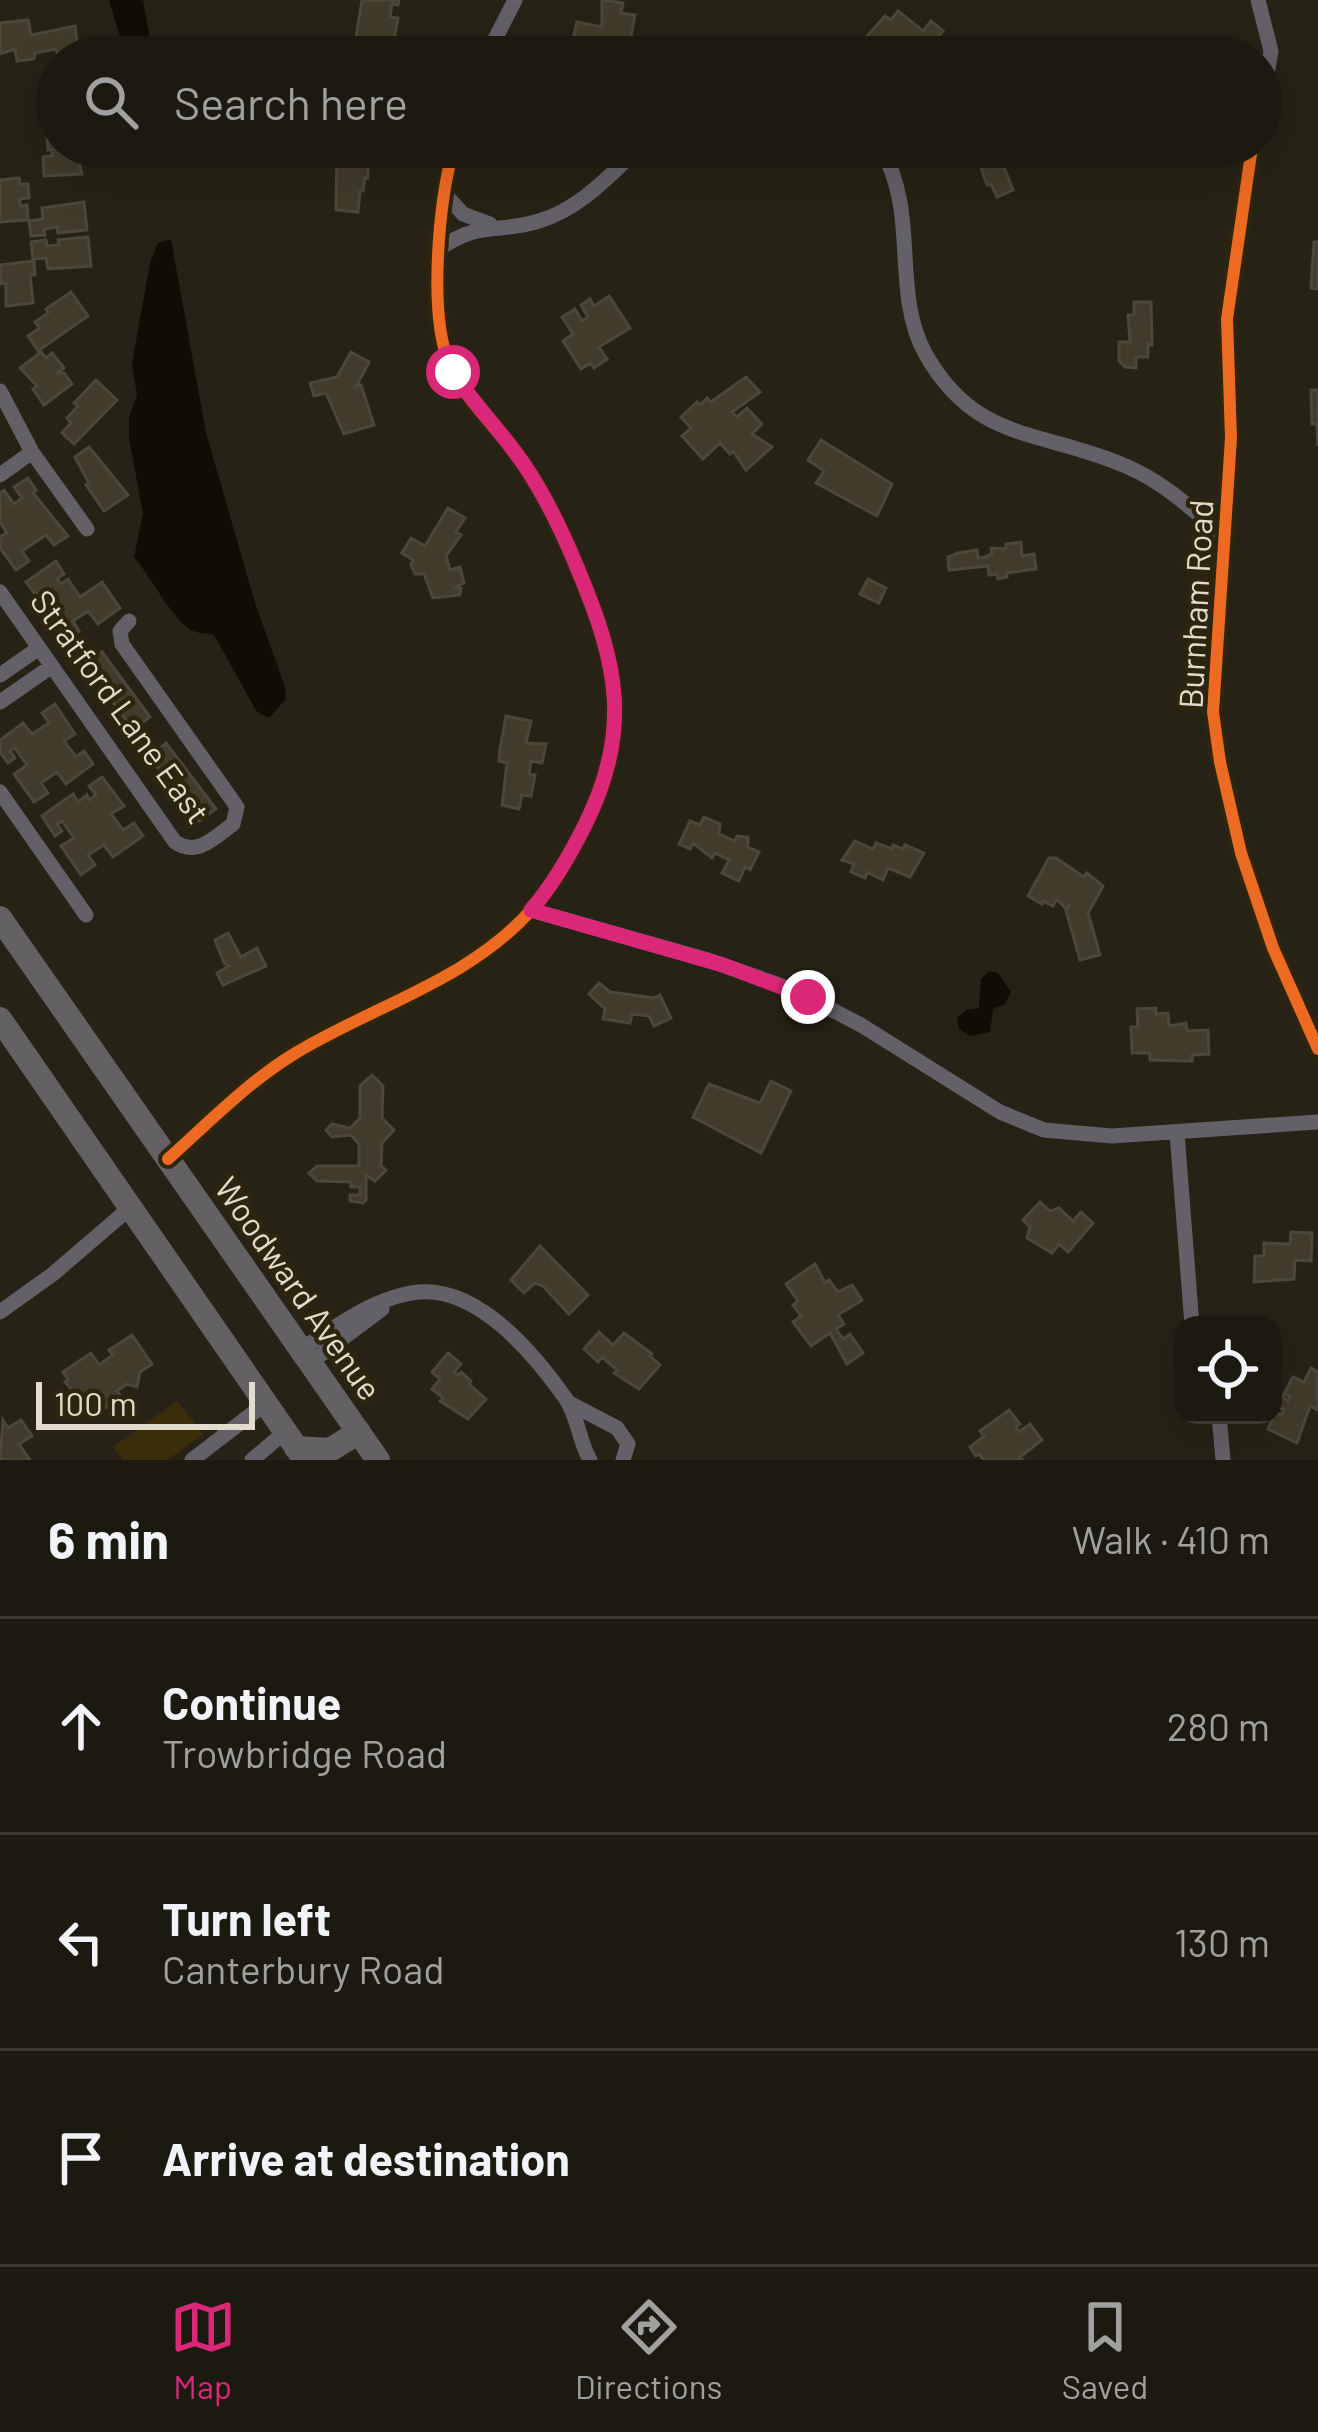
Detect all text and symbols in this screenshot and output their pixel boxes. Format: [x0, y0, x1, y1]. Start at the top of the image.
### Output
search box [36, 36, 1282, 168]
icon: search [78, 69, 144, 135]
text: Search here [174, 75, 408, 129]
route start [426, 345, 480, 399]
street label: Burnham Road [1170, 499, 1220, 709]
street label: Stratford Lane East [23, 582, 219, 830]
route end [781, 970, 835, 1024]
street label: Woodward Avenue [207, 1169, 391, 1407]
map controls [1174, 1316, 1282, 1424]
button: locate [1174, 1316, 1282, 1424]
scale bar [36, 1376, 255, 1429]
text: 100 m [54, 1383, 137, 1423]
text: 6 min [48, 1508, 169, 1569]
text: Walk · 410 m [1072, 1515, 1270, 1562]
text: Continue [162, 1675, 341, 1729]
icon: ahead [48, 1693, 114, 1759]
text: 280 m [1167, 1702, 1270, 1749]
text: Trowbridge Road [162, 1729, 447, 1776]
text: Turn left [162, 1891, 331, 1945]
icon: left [48, 1909, 114, 1975]
text: 130 m [1174, 1918, 1270, 1965]
text: Canterbury Road [162, 1945, 444, 1992]
icon: arrive [48, 2125, 114, 2191]
text: Arrive at destination [162, 2131, 570, 2185]
tab: Map [170, 2294, 236, 2406]
tab: Directions [575, 2294, 722, 2406]
tab: Saved [1062, 2294, 1148, 2406]

